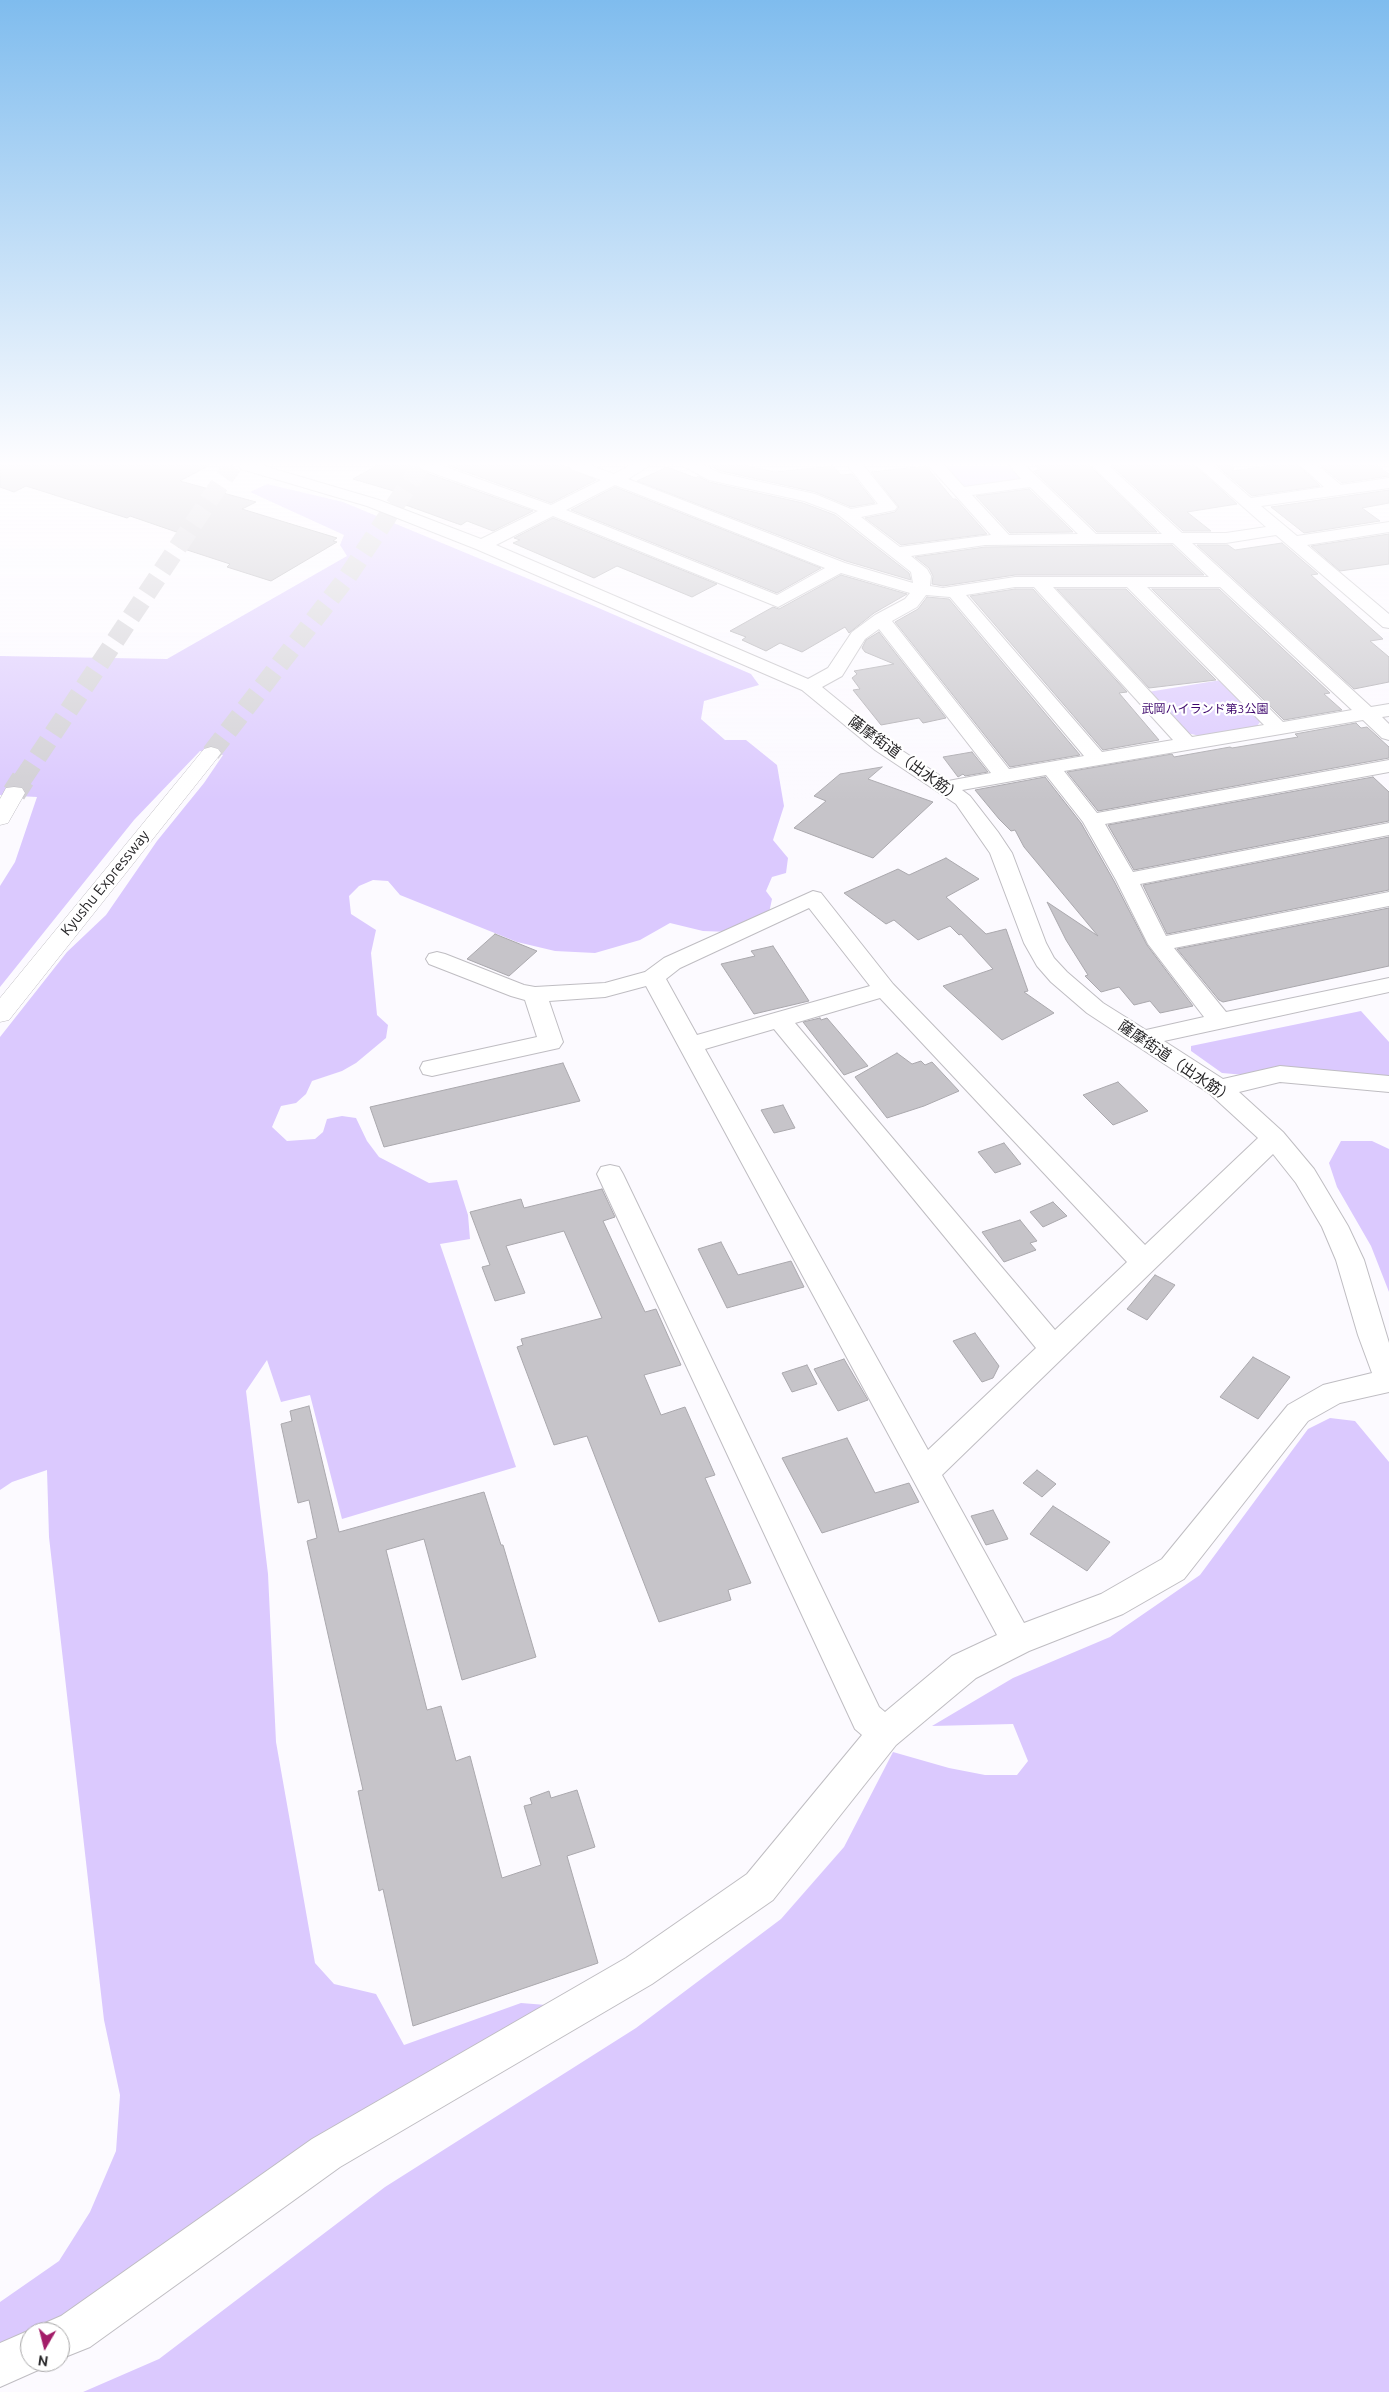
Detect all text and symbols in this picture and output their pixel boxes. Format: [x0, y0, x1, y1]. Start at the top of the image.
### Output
park label: 武岡ハイランド第3公園 [1142, 702, 1268, 716]
street label: 薩摩街道（出水筋） [845, 712, 965, 806]
street label: Kyushu Expressway [57, 827, 153, 939]
street label: 薩摩街道（出水筋） [1115, 1017, 1237, 1107]
north arrow [20, 2322, 70, 2372]
text: N [37, 2352, 49, 2370]

